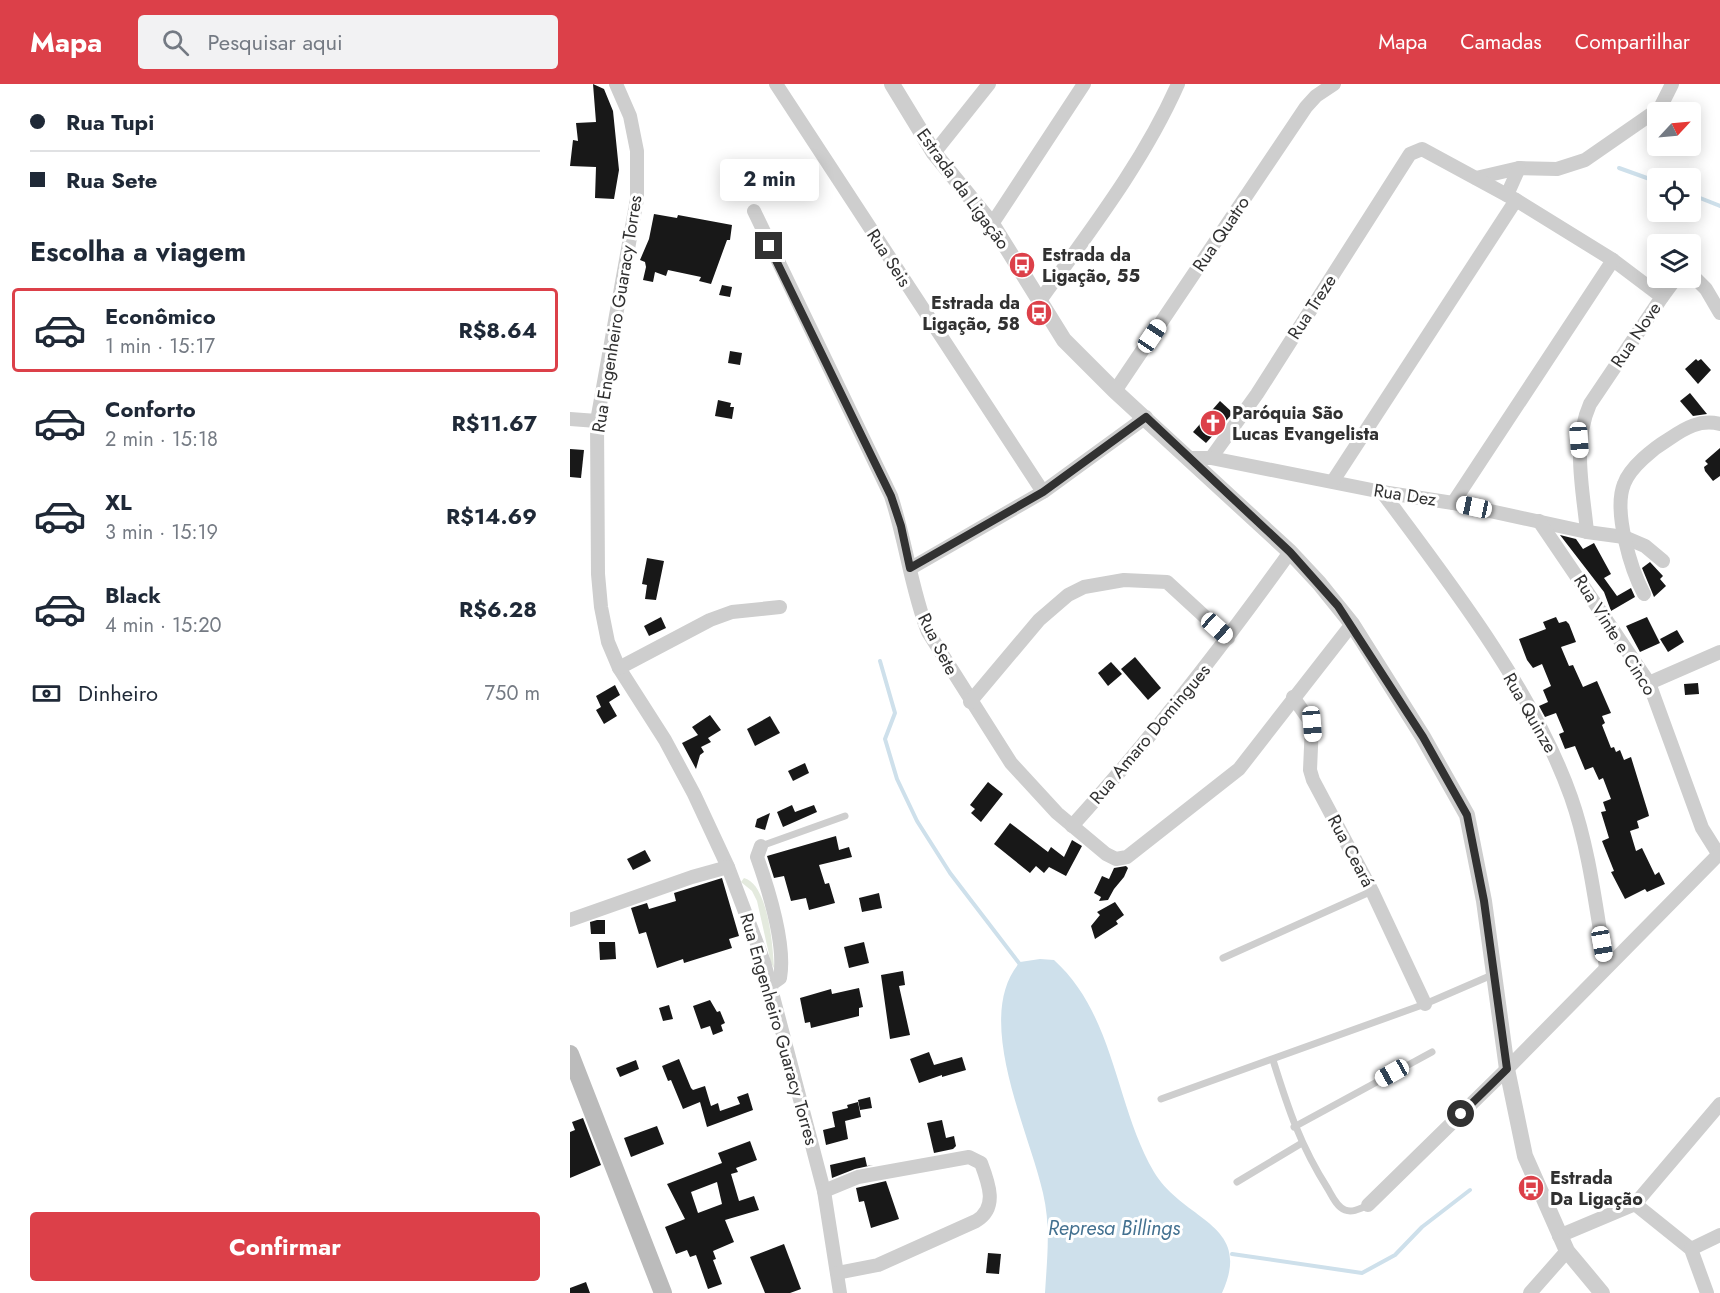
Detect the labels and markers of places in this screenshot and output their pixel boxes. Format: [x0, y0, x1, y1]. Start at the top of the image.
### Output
place label: Estrada da Ligação, 55 [1042, 242, 1140, 289]
bus stop icon: Estrada da Ligação, 55 [1007, 250, 1037, 280]
place label: Estrada da Ligação, 58 [922, 290, 1020, 337]
bus stop icon: Estrada da Ligação, 58 [1024, 298, 1054, 328]
place label: Paróquia São Lucas Evangelista [1232, 400, 1379, 447]
church icon: Paróquia São Lucas Evangelista [1198, 408, 1228, 438]
place label: Estrada Da Ligação [1550, 1165, 1643, 1212]
bus stop icon: Estrada Da Ligação [1516, 1173, 1546, 1203]

